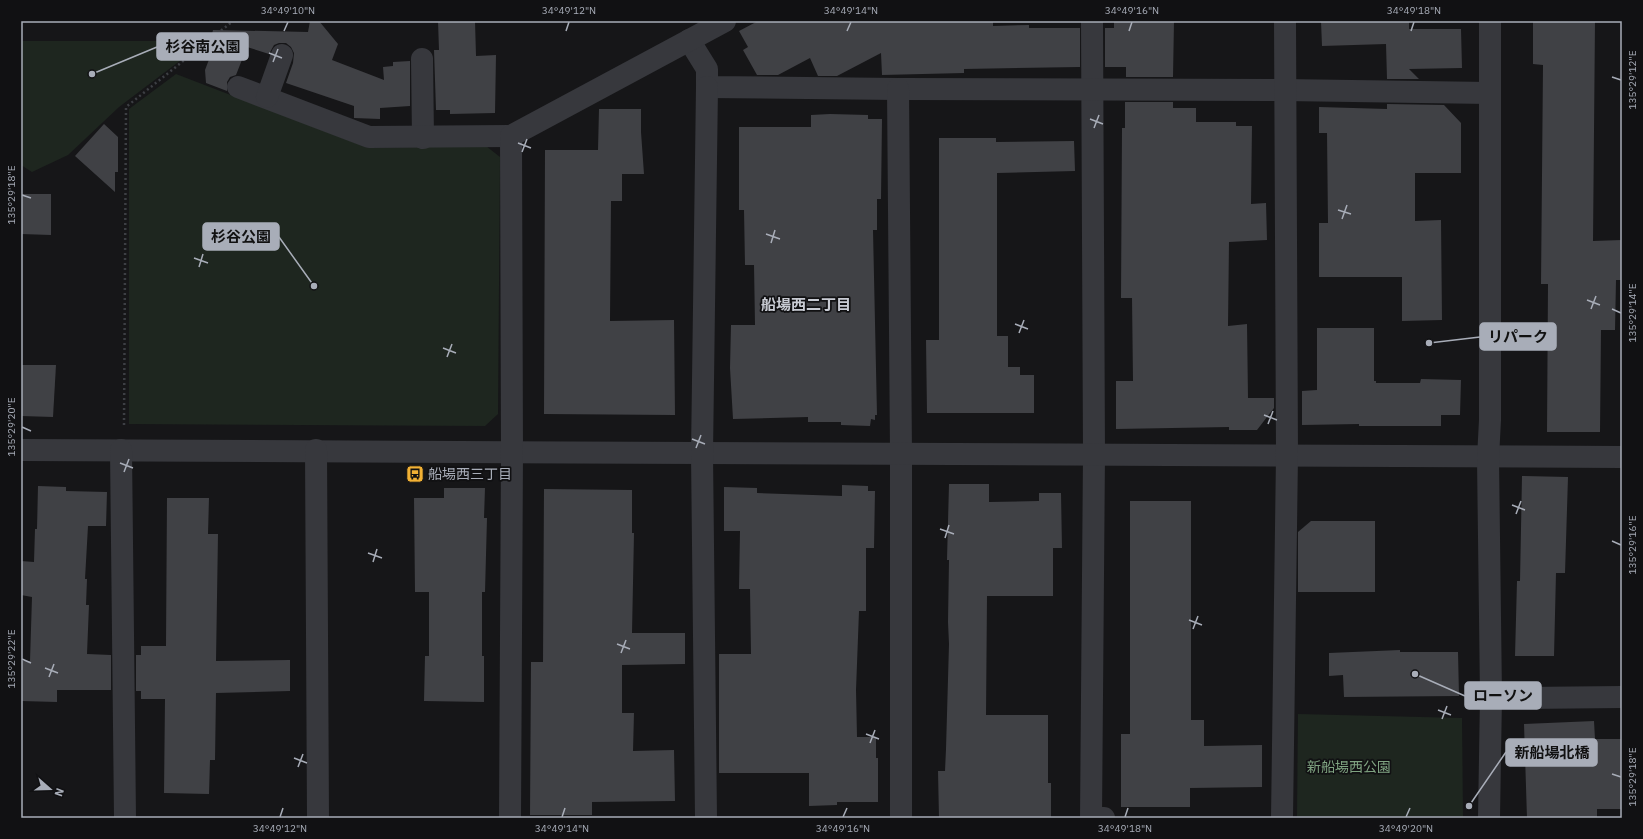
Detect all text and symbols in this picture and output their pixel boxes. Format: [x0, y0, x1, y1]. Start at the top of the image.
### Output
text: 34°49'10"N [261, 4, 315, 17]
text: 34°49'12"N [542, 4, 596, 17]
text: 34°49'14"N [824, 4, 878, 17]
text: 34°49'16"N [1105, 4, 1159, 17]
text: 34°49'18"N [1387, 4, 1441, 17]
callout: 杉谷南公園 [157, 33, 248, 60]
text: 杉谷南公園 [165, 37, 241, 56]
text: 135°29'12"E [1626, 50, 1639, 110]
text: 135°29'18"E [5, 165, 18, 225]
callout: 杉谷公園 [203, 223, 279, 250]
text: 杉谷公園 [211, 227, 271, 246]
text: 135°29'14"E [1626, 283, 1639, 343]
district label: 船場西二丁目 [761, 295, 851, 314]
callout: リパーク [1480, 323, 1556, 350]
text: リパーク [1488, 327, 1548, 346]
text: 135°29'20"E [5, 397, 18, 457]
bus stop icon: 船場西三丁目 [405, 464, 425, 484]
place label: 船場西三丁目 [428, 465, 512, 483]
text: 135°29'16"E [1626, 515, 1639, 575]
text: 135°29'22"E [5, 629, 18, 689]
callout: ローソン [1465, 682, 1541, 709]
text: ローソン [1473, 686, 1533, 705]
callout: 新船場北橋 [1506, 739, 1597, 766]
text: 新船場北橋 [1514, 743, 1590, 762]
text: 135°29'18"E [1626, 747, 1639, 807]
park label: 新船場西公園 [1307, 758, 1391, 776]
north arrow [30, 769, 70, 809]
text: N [51, 786, 67, 799]
text: 34°49'12"N [253, 822, 307, 835]
text: 34°49'14"N [535, 822, 589, 835]
text: 34°49'16"N [816, 822, 870, 835]
text: 34°49'18"N [1098, 822, 1152, 835]
text: 34°49'20"N [1379, 822, 1433, 835]

